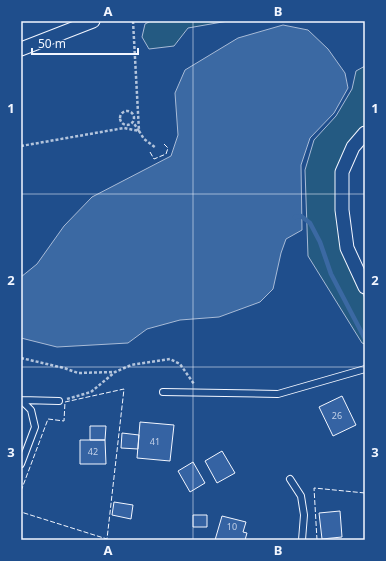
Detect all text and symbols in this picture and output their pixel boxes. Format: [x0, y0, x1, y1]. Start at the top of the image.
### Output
text: A [104, 2, 113, 20]
text: B [274, 2, 282, 20]
scale bar [32, 30, 138, 56]
text: 50 m [38, 35, 66, 52]
text: 1 [7, 99, 15, 117]
text: 1 [371, 99, 379, 117]
text: 2 [7, 271, 15, 289]
text: 2 [371, 271, 379, 289]
house number: 26 [332, 409, 342, 422]
house number: 41 [150, 435, 160, 448]
text: 3 [7, 443, 15, 461]
text: 3 [371, 443, 379, 461]
house number: 42 [88, 445, 98, 458]
house number: 10 [227, 520, 237, 533]
text: A [104, 541, 113, 559]
text: B [274, 541, 282, 559]

